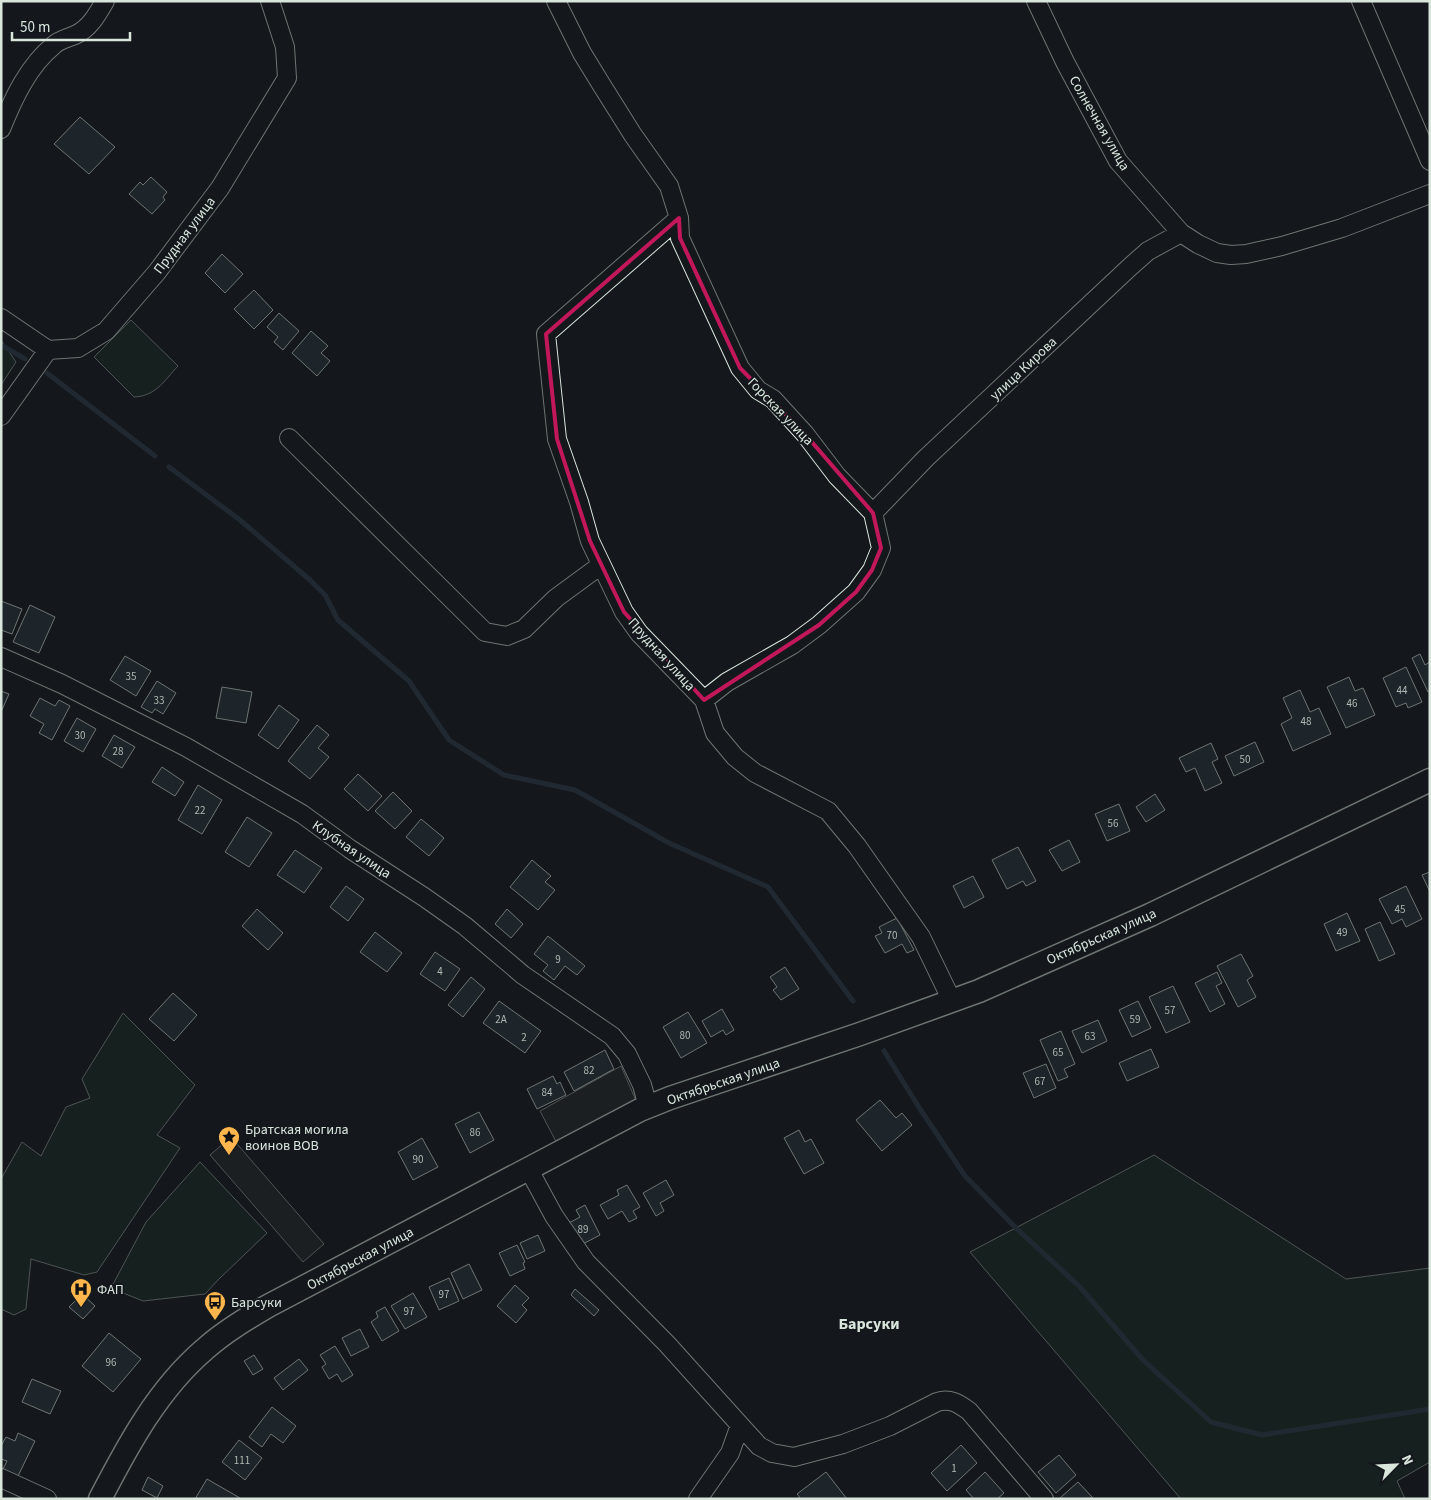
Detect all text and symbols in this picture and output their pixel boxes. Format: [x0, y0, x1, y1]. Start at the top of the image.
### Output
scale bar [12, 10, 130, 42]
text: 50 m [20, 17, 50, 38]
street label: Солнечная улица [1064, 72, 1134, 175]
street label: Прудная улица [149, 193, 221, 278]
street label: улица Кирова [986, 332, 1062, 405]
street label: Горская улица [743, 373, 818, 450]
street label: Прудная улица [623, 614, 700, 696]
house number: 35 [126, 669, 136, 684]
house number: 44 [1397, 683, 1408, 698]
house number: 33 [154, 693, 164, 708]
house number: 46 [1347, 696, 1358, 711]
house number: 48 [1301, 714, 1312, 729]
house number: 30 [75, 728, 85, 743]
house number: 28 [113, 744, 124, 759]
house number: 50 [1240, 752, 1250, 767]
house number: 22 [195, 803, 205, 818]
street label: Клубная улица [308, 816, 395, 884]
house number: 56 [1108, 816, 1119, 831]
house number: 45 [1395, 902, 1405, 917]
street label: Октябрьская улица [1043, 904, 1160, 970]
house number: 49 [1337, 925, 1347, 940]
house number: 70 [887, 928, 897, 943]
house number: 9 [555, 952, 561, 967]
house number: 4 [437, 964, 443, 979]
house number: 57 [1165, 1003, 1175, 1018]
house number: 2А [495, 1012, 507, 1027]
house number: 59 [1130, 1012, 1140, 1027]
house number: 80 [680, 1028, 690, 1043]
house number: 63 [1085, 1029, 1095, 1044]
house number: 2 [521, 1030, 527, 1045]
house number: 65 [1053, 1045, 1063, 1060]
street label: Октябрьская улица [664, 1053, 783, 1111]
house number: 82 [584, 1063, 594, 1078]
house number: 67 [1035, 1074, 1045, 1089]
house number: 84 [542, 1085, 553, 1100]
place label: Братская могила воинов ВОВ [245, 1120, 349, 1156]
place icon: Братская могила воинов ВОВ [217, 1125, 241, 1156]
house number: 86 [470, 1125, 481, 1140]
house number: 90 [413, 1152, 423, 1167]
street label: Октябрьская улица [304, 1222, 417, 1295]
house number: 89 [578, 1222, 588, 1237]
hospital icon: ФАП [69, 1277, 93, 1308]
place label: ФАП [97, 1280, 124, 1300]
house number: 97 [439, 1287, 449, 1302]
bus stop icon: Барсуки [203, 1290, 227, 1321]
place label: Барсуки [231, 1293, 282, 1313]
house number: 97 [404, 1304, 414, 1319]
district label: Барсуки [838, 1313, 900, 1335]
house number: 96 [106, 1355, 117, 1370]
north arrow [1371, 1440, 1421, 1490]
text: N [1396, 1452, 1418, 1468]
house number: 111 [234, 1453, 250, 1468]
house number: 1 [951, 1461, 957, 1476]

